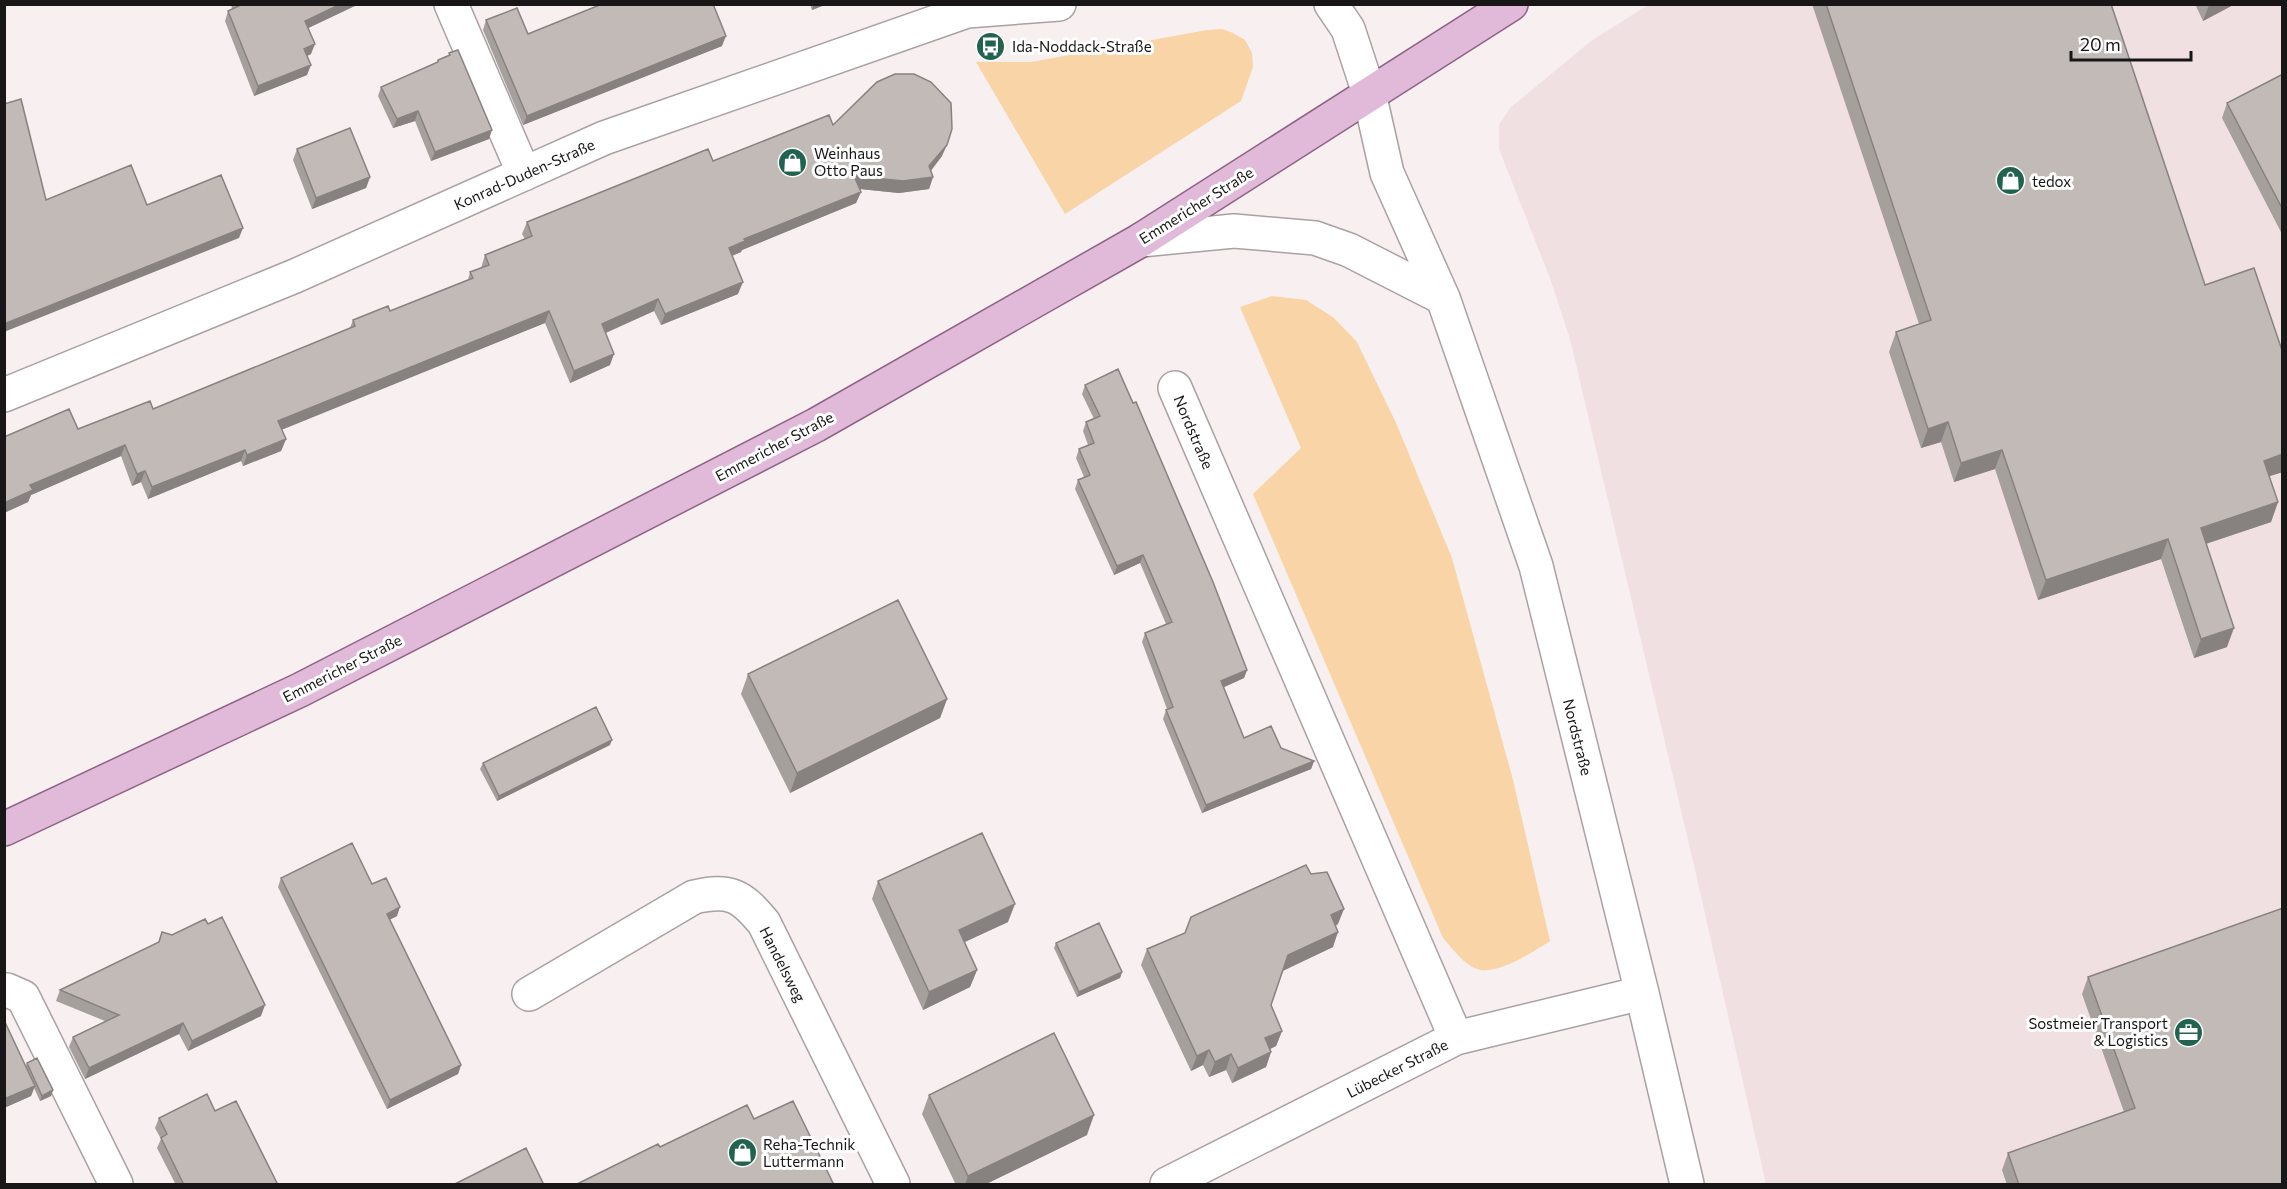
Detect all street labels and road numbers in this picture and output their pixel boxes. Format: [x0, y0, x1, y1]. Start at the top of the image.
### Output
street label: Konrad-Duden-Straße [451, 135, 597, 213]
street label: Emmericher Straße [1136, 163, 1256, 247]
street label: Nordstraße [1170, 392, 1218, 472]
street label: Emmericher Straße [712, 407, 836, 485]
street label: Emmericher Straße [279, 630, 405, 706]
street label: Nordstraße [1560, 697, 1596, 777]
street label: Handelsweg [756, 923, 810, 1005]
street label: Lübecker Straße [1343, 1035, 1451, 1101]

